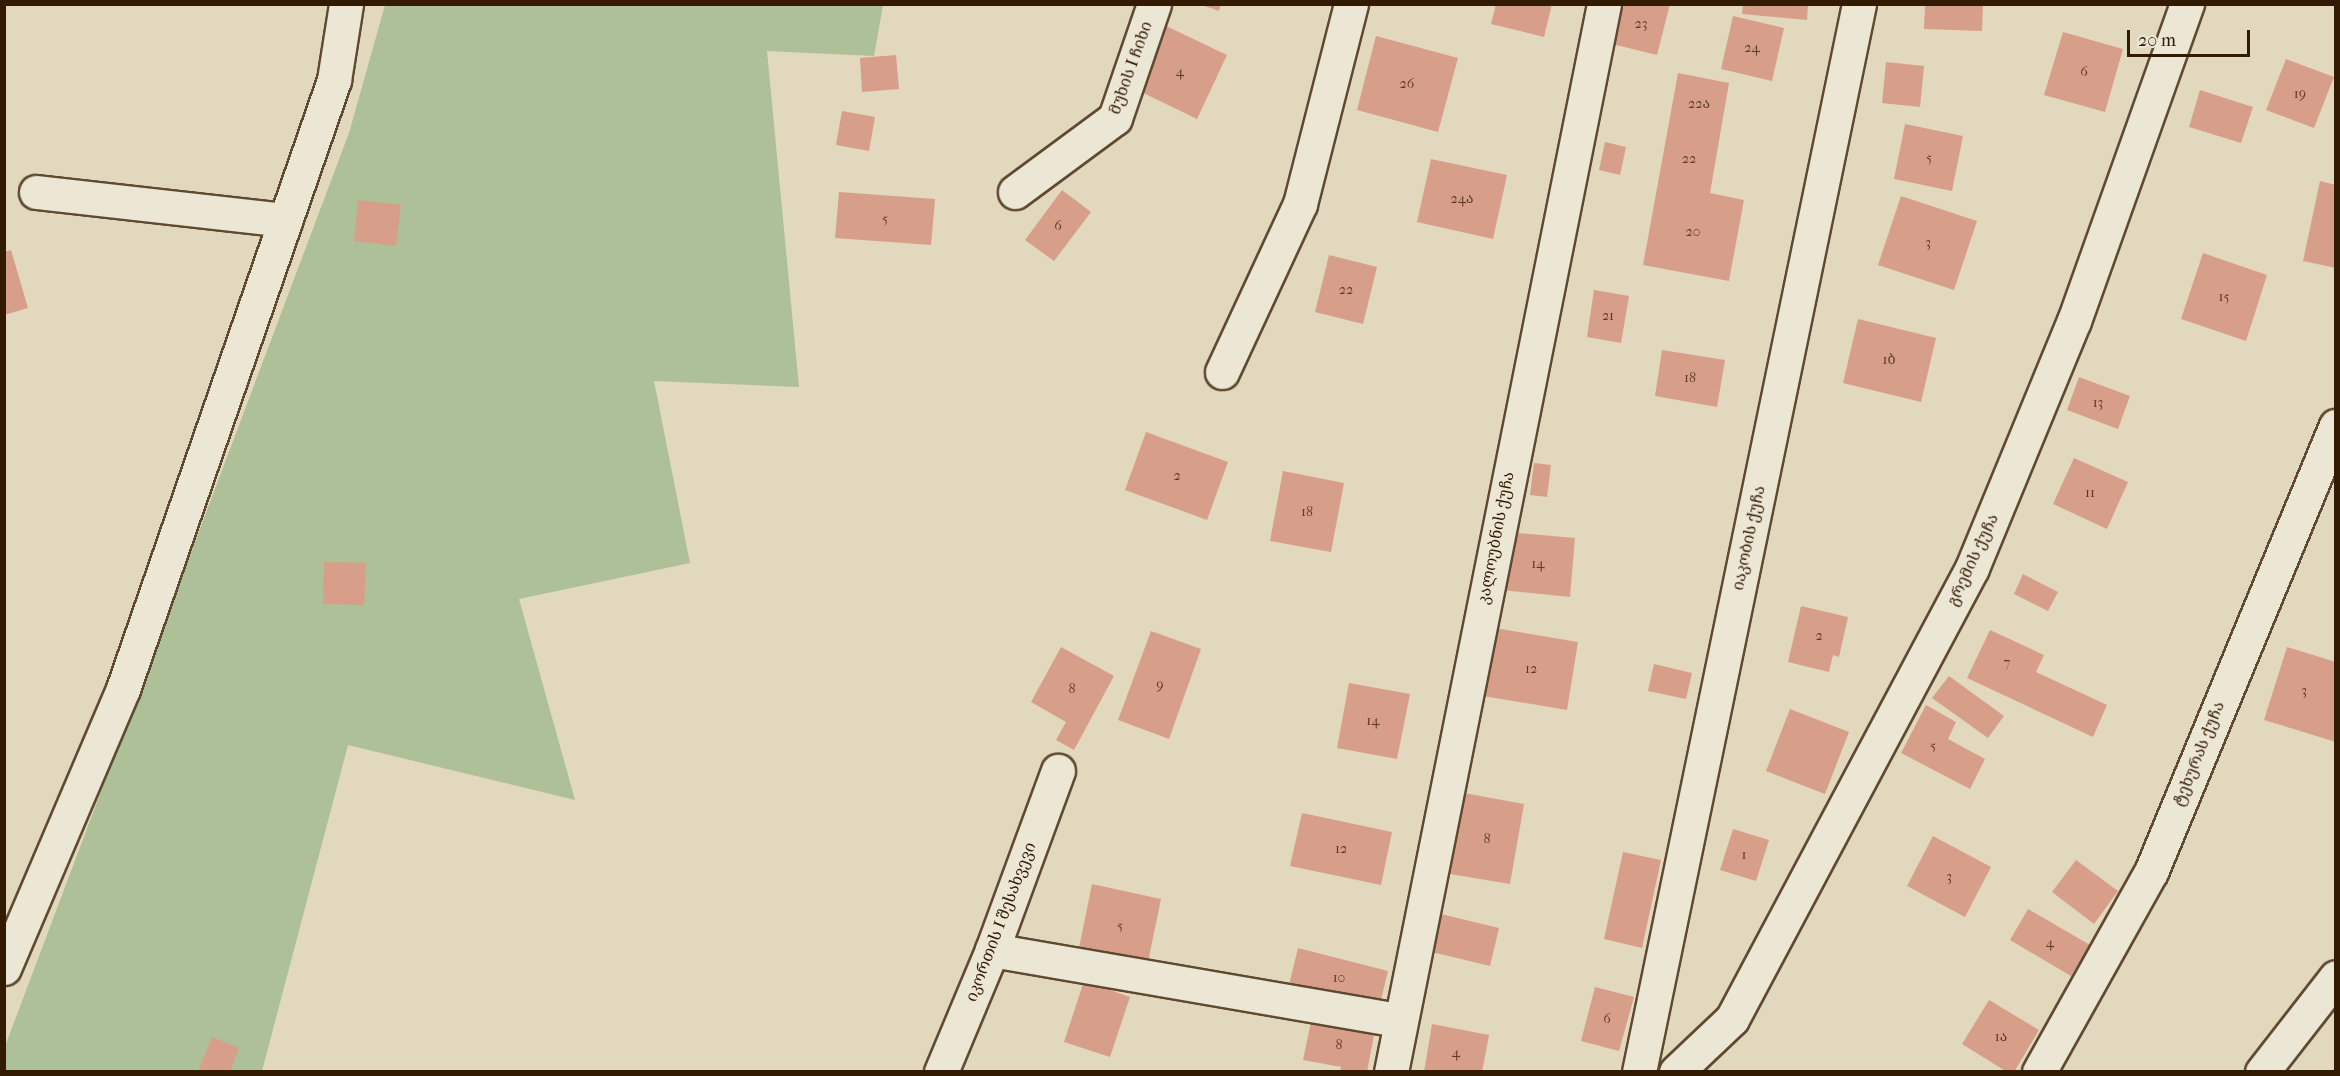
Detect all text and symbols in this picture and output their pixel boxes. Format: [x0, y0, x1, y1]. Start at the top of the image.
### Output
house number: 23 [1635, 16, 1647, 32]
scale bar [2130, 18, 2253, 56]
street label: მუხის I ჩიხი [1105, 19, 1157, 117]
text: 20 m [2138, 30, 2176, 51]
house number: 24 [1744, 40, 1760, 56]
house number: 4 [1176, 64, 1184, 80]
house number: 6 [2080, 64, 2088, 80]
house number: 26 [1400, 76, 1414, 92]
house number: 19 [2294, 86, 2306, 102]
house number: 22ა [1688, 96, 1710, 112]
house number: 5 [1926, 150, 1932, 166]
house number: 22 [1682, 151, 1696, 167]
house number: 24ა [1451, 191, 1473, 207]
house number: 5 [882, 211, 888, 227]
house number: 6 [1054, 218, 1062, 234]
house number: 20 [1686, 224, 1700, 240]
house number: 3 [1925, 235, 1931, 251]
house number: 22 [1339, 282, 1353, 298]
house number: 15 [2219, 289, 2229, 305]
house number: 21 [1602, 308, 1614, 324]
house number: 1ბ [1882, 352, 1896, 368]
house number: 18 [1684, 370, 1696, 386]
house number: 13 [2093, 395, 2103, 411]
house number: 2 [1173, 468, 1181, 484]
street label: კალოუბნის ქუჩა [1474, 470, 1518, 606]
street label: იაკობის ქუჩა [1729, 484, 1769, 592]
house number: 11 [2085, 485, 2095, 501]
house number: 18 [1301, 504, 1313, 520]
street label: გრემის ქუჩა [1943, 511, 2003, 609]
house number: 14 [1531, 556, 1545, 572]
house number: 2 [1815, 628, 1823, 644]
house number: 7 [2004, 655, 2010, 671]
house number: 12 [1525, 661, 1537, 677]
house number: 9 [1156, 677, 1164, 693]
house number: 8 [1068, 681, 1076, 697]
house number: 3 [2301, 683, 2307, 699]
street label: ტეხურას ქუჩა [2169, 699, 2229, 809]
house number: 14 [1366, 713, 1380, 729]
house number: 5 [1930, 738, 1936, 754]
house number: 8 [1483, 831, 1491, 847]
street label: იკორთის I შესახვევი [962, 840, 1040, 1004]
house number: 12 [1335, 841, 1347, 857]
house number: 1 [1742, 847, 1746, 863]
house number: 3 [1946, 869, 1952, 885]
house number: 5 [1117, 918, 1123, 934]
house number: 4 [2046, 935, 2054, 951]
house number: 10 [1333, 970, 1345, 986]
house number: 6 [1603, 1011, 1611, 1027]
house number: 1ა [1995, 1029, 2007, 1045]
house number: 8 [1335, 1037, 1343, 1053]
house number: 4 [1452, 1045, 1460, 1061]

